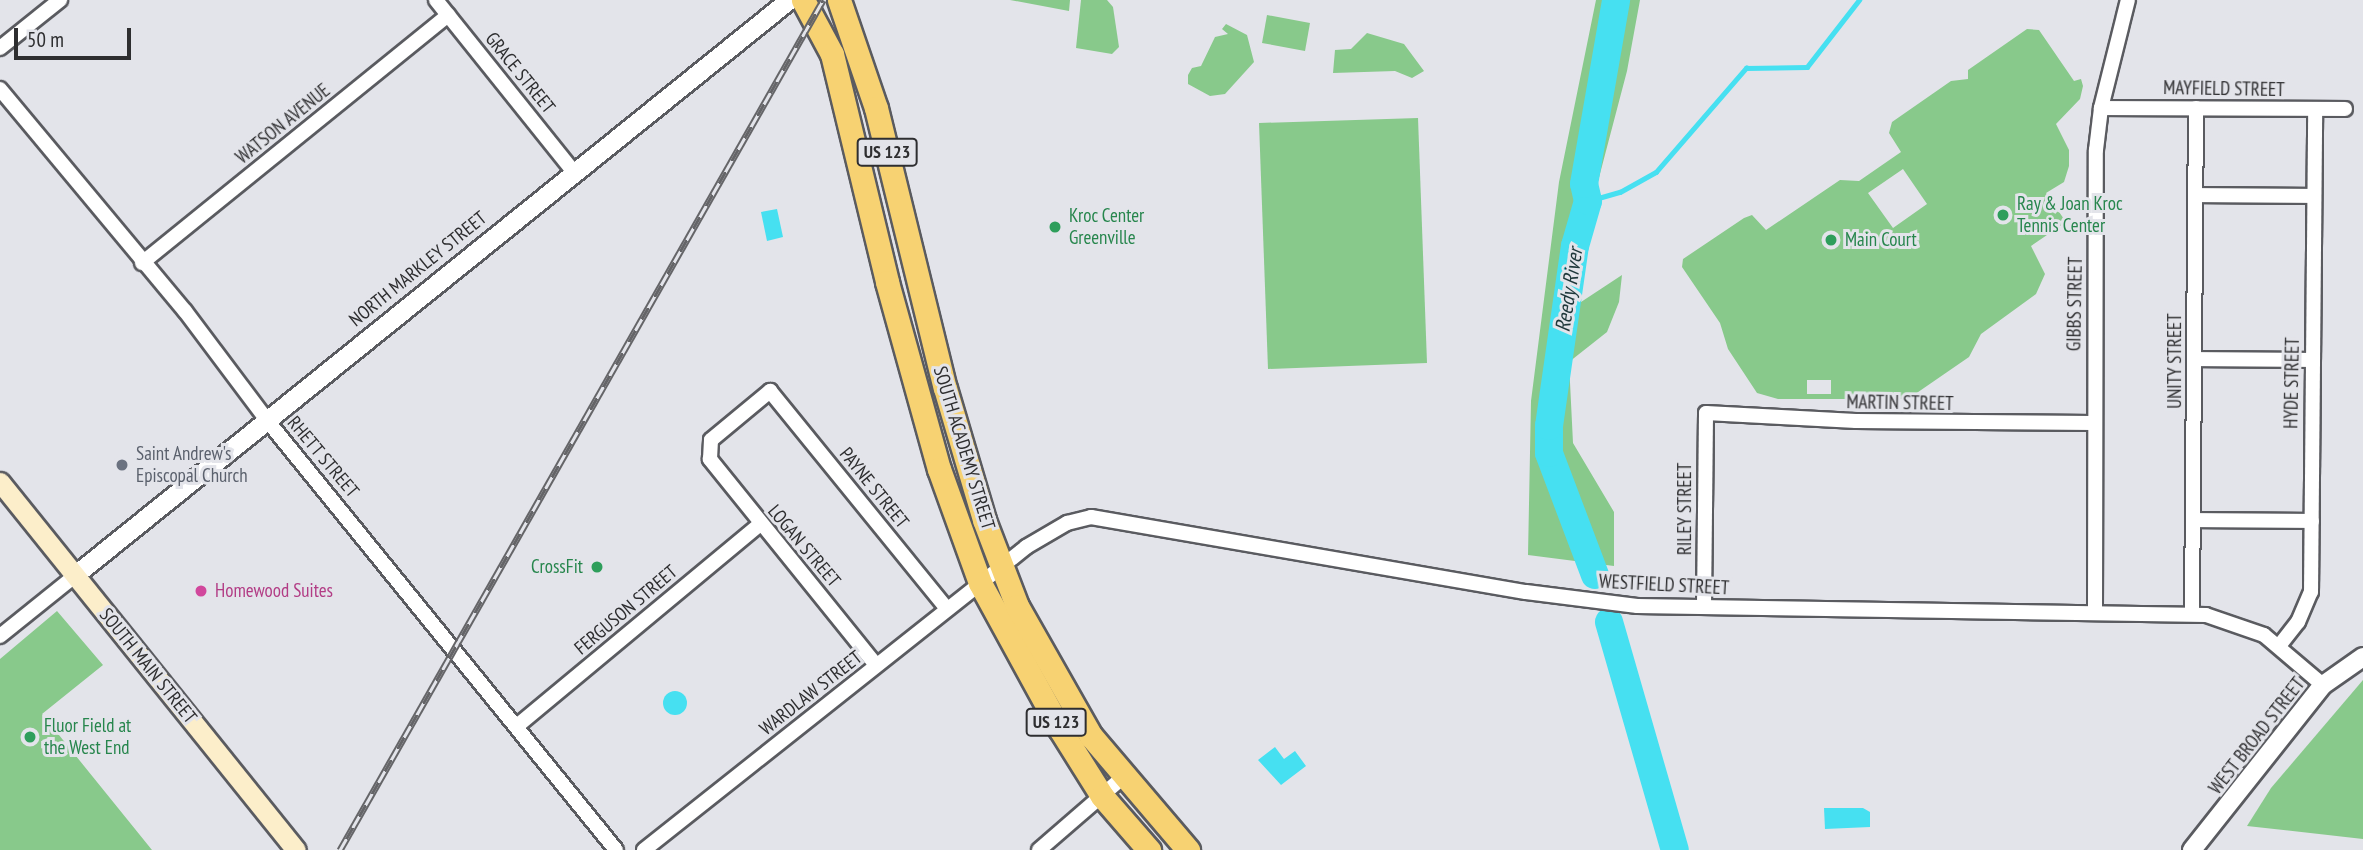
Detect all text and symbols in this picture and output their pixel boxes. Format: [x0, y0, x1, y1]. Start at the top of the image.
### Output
scale bar [18, 14, 135, 58]
text: 50 m [27, 26, 64, 53]
street label: GRACE STREET [480, 28, 560, 118]
street label: MAYFIELD STREET [2163, 77, 2285, 101]
street label: WATSON AVENUE [231, 79, 335, 169]
road number: US 123 [856, 138, 918, 167]
place label: Ray & Joan Kroc Tennis Center [2017, 193, 2123, 237]
place label: Kroc Center Greenville [1069, 205, 1145, 249]
street label: NORTH MARKLEY STREET [345, 207, 491, 331]
marker: Ray & Joan Kroc Tennis Center [1995, 207, 2011, 223]
marker: Kroc Center Greenville [1047, 219, 1063, 235]
place label: Main Court [1845, 229, 1917, 251]
marker: Main Court [1823, 232, 1839, 248]
water label: Reedy River [1550, 246, 1588, 334]
street label: GIBBS STREET [2063, 257, 2087, 351]
street label: UNITY STREET [2164, 313, 2186, 409]
street label: HYDE STREET [2280, 337, 2304, 429]
street label: SOUTH ACADEMY STREET [928, 363, 1000, 533]
street label: MARTIN STREET [1846, 391, 1954, 415]
street label: RHETT STREET [282, 412, 364, 502]
place label: Saint Andrew's Episcopal Church [136, 443, 248, 487]
street label: PAYNE STREET [835, 443, 913, 533]
marker: Saint Andrew's Episcopal Church [114, 457, 130, 473]
street label: RILEY STREET [1674, 463, 1696, 555]
street label: LOGAN STREET [763, 500, 845, 592]
place label: CrossFit [531, 556, 583, 578]
marker: CrossFit [589, 559, 605, 575]
street label: FERGUSON STREET [570, 560, 682, 660]
street label: WESTFIELD STREET [1598, 570, 1730, 600]
place label: Homewood Suites [215, 580, 333, 602]
marker: Homewood Suites [193, 583, 209, 599]
street label: SOUTH MAIN STREET [95, 604, 201, 728]
street label: WARDLAW STREET [755, 646, 867, 740]
street label: WEST BROAD STREET [2204, 673, 2310, 799]
road number: US 123 [1024, 708, 1088, 736]
place label: Fluor Field at the West End [44, 715, 131, 759]
marker: Fluor Field at the West End [22, 729, 38, 745]

